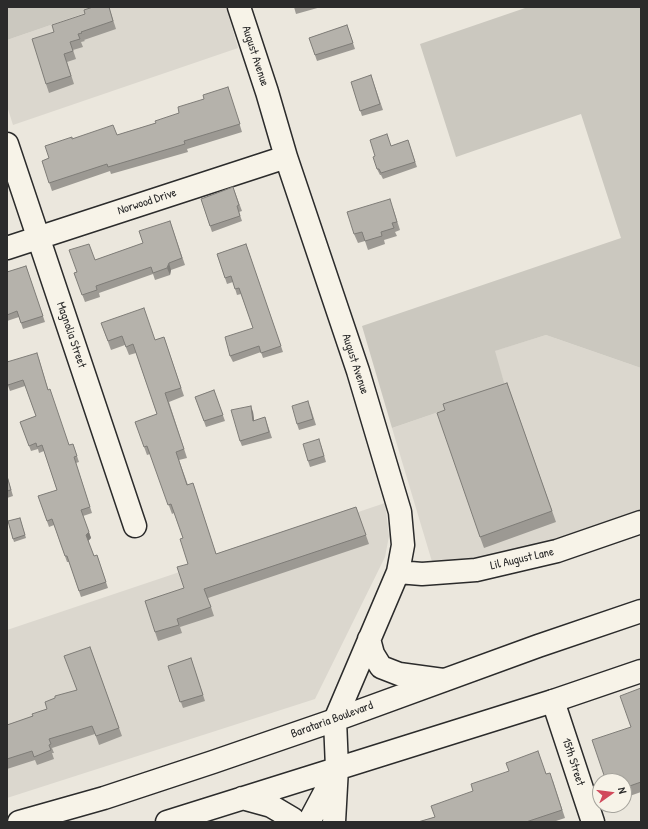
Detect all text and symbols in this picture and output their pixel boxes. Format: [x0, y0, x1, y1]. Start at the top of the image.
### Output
street label: August Avenue [238, 24, 272, 88]
street label: Norwood Drive [116, 186, 178, 218]
street label: Magnolia Street [53, 300, 89, 370]
street label: August Avenue [338, 332, 372, 396]
street label: Lil August Lane [489, 545, 555, 573]
street label: Barataria Boulevard [289, 698, 375, 742]
street label: 15th Street [559, 736, 587, 788]
north arrow [592, 773, 632, 813]
text: N [615, 786, 630, 795]

